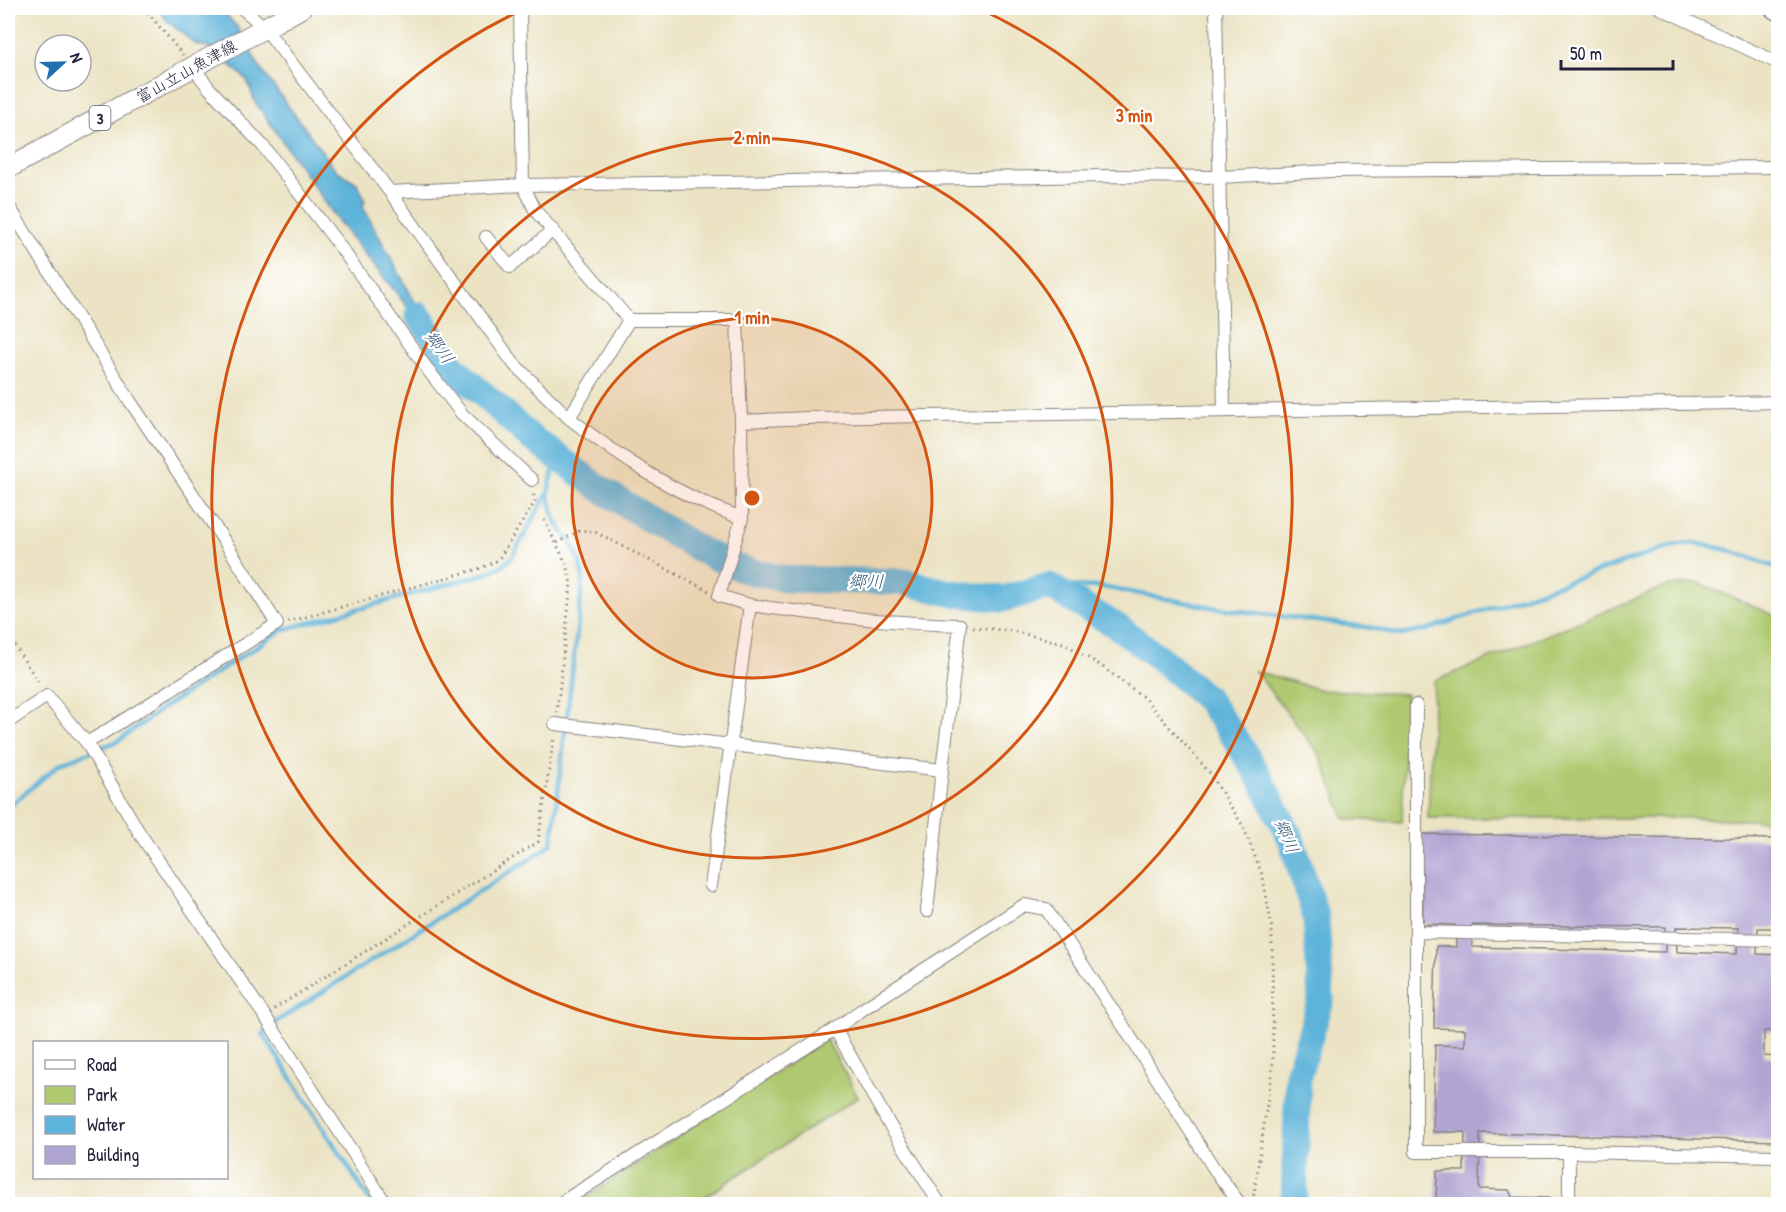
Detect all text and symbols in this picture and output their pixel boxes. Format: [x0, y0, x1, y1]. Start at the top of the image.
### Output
north arrow [33, 33, 93, 93]
scale bar [1561, 33, 1674, 71]
street label: 富山立山魚津線 [132, 34, 240, 108]
text: 50 m [1570, 41, 1602, 66]
text: N [65, 49, 89, 66]
text: 3 min [1116, 103, 1152, 128]
road number: 3 [90, 106, 110, 130]
text: 2 min [734, 125, 770, 150]
text: 1 min [734, 305, 770, 330]
water label: 郷川 [419, 325, 461, 369]
centre of rings [742, 488, 762, 508]
water label: 郷川 [848, 568, 884, 594]
water label: 郷川 [1268, 815, 1306, 857]
legend [33, 1041, 228, 1179]
text: Road [87, 1052, 117, 1077]
text: Park [87, 1082, 118, 1107]
text: Water [87, 1112, 125, 1137]
text: Building [87, 1142, 139, 1167]

